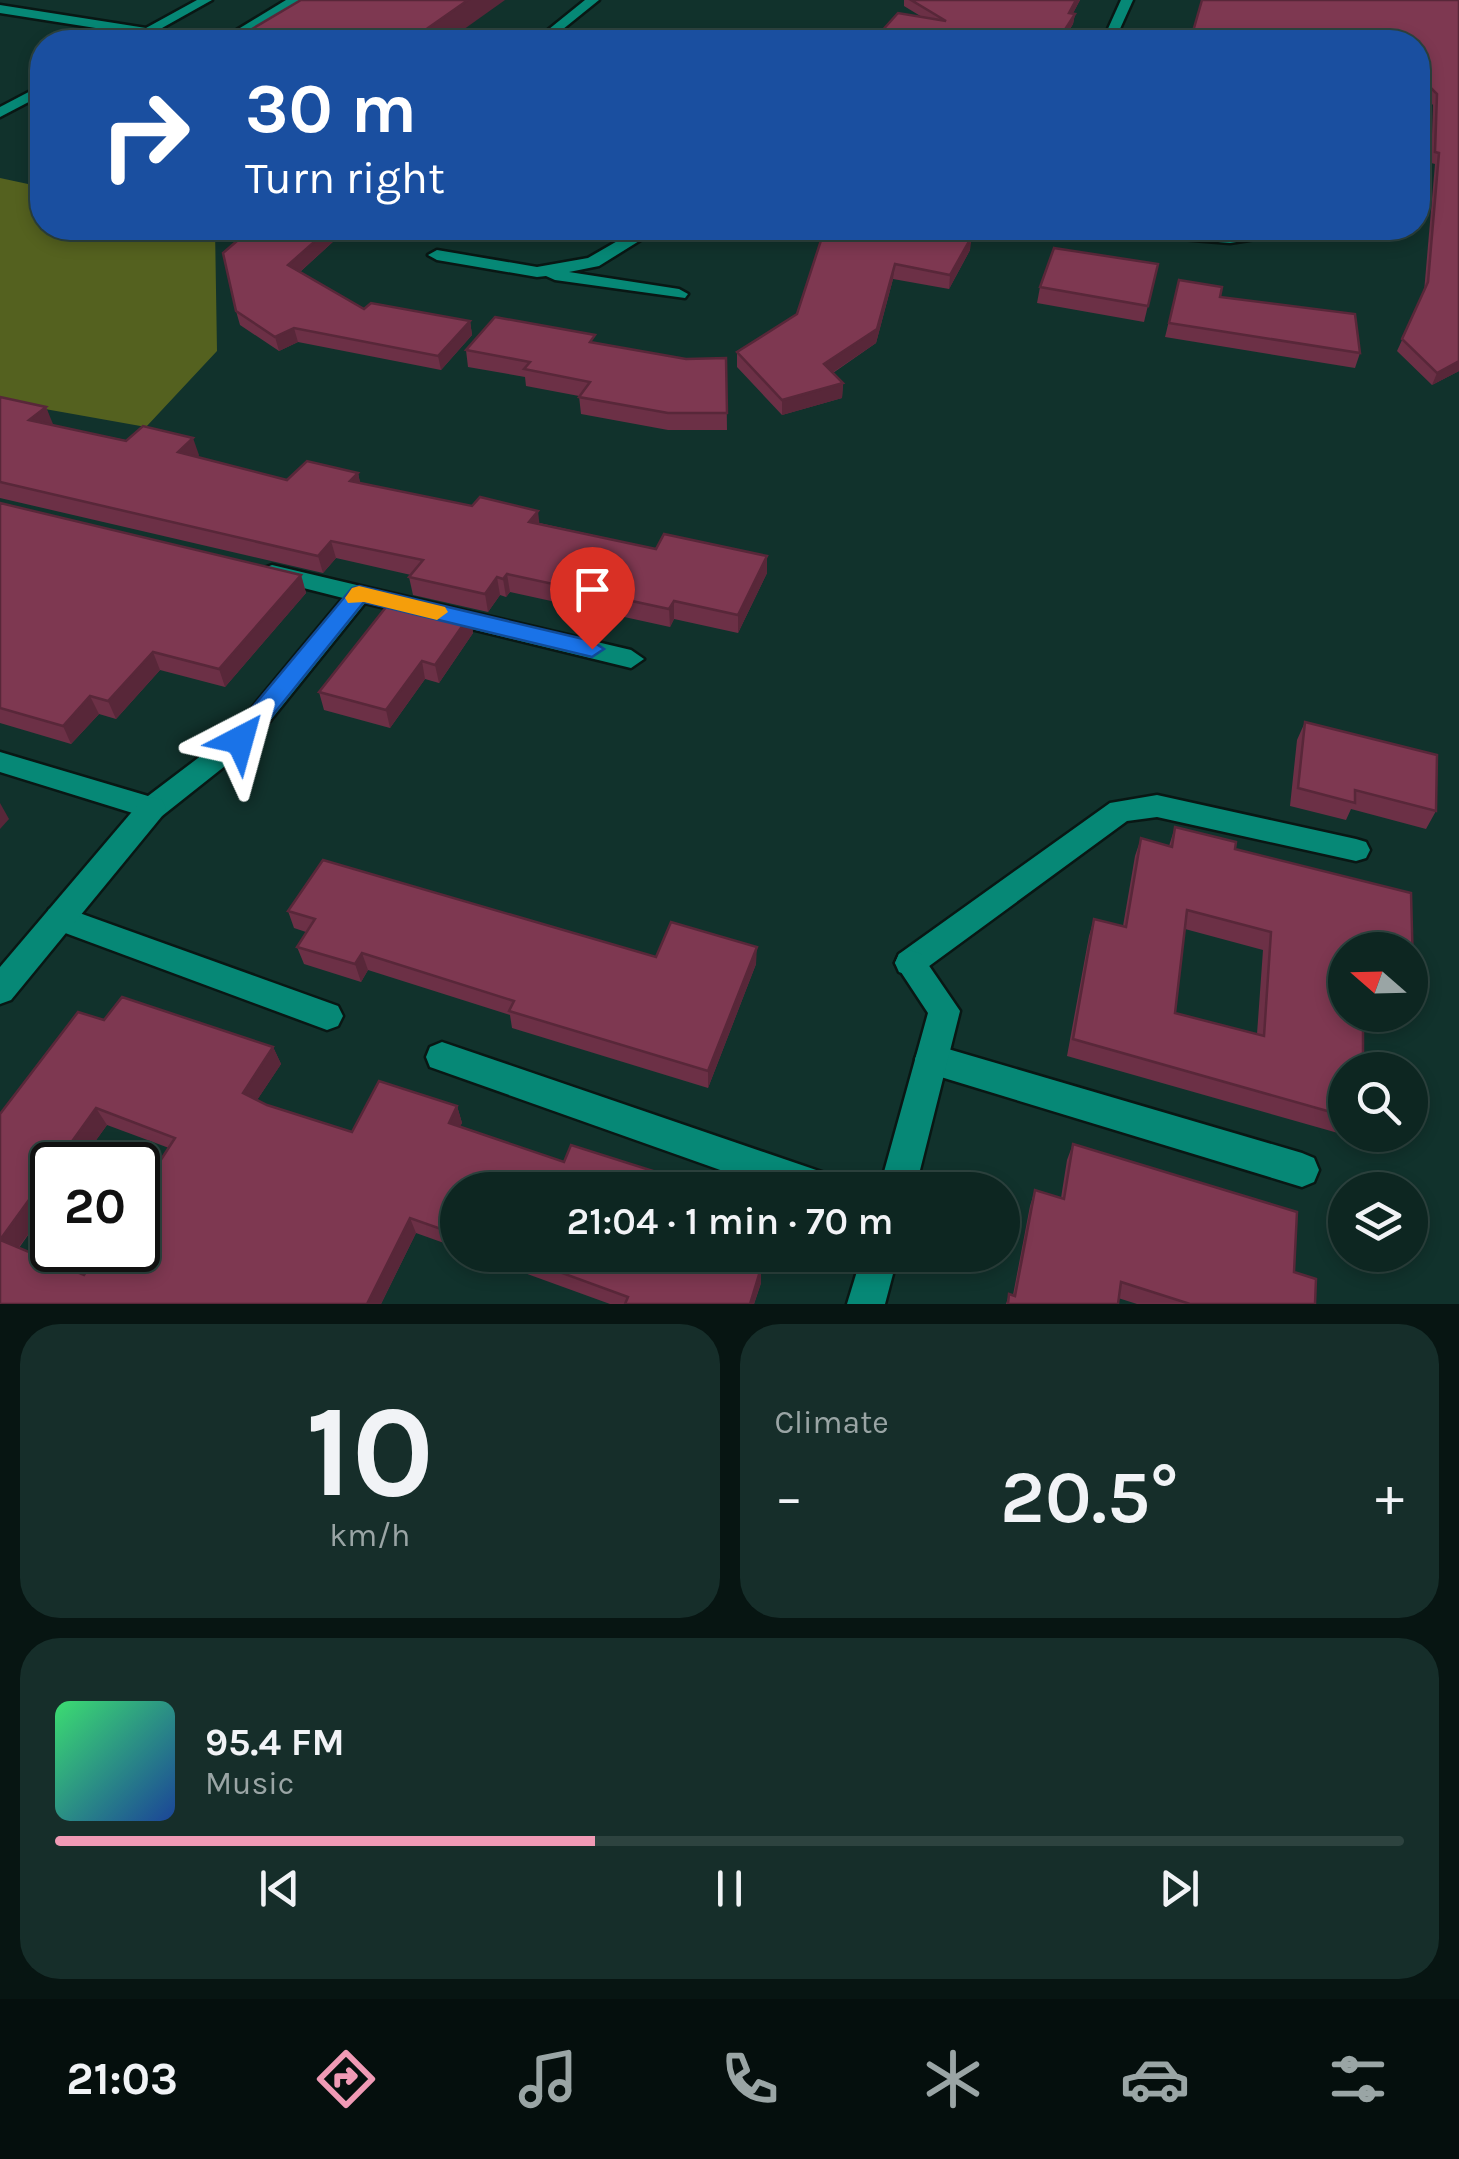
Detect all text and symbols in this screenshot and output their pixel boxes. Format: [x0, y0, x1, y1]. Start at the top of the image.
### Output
text: 30 m [245, 68, 417, 150]
icon: right [80, 70, 210, 200]
text: Turn right [245, 152, 445, 204]
pin [550, 547, 635, 650]
icon: arrive [565, 562, 620, 617]
position arrow [188, 688, 292, 792]
north arrow [1328, 932, 1428, 1032]
map controls [1328, 932, 1428, 1272]
button: search [1328, 1052, 1428, 1152]
speed limit sign: 20 [30, 1142, 160, 1272]
button: layers [1328, 1172, 1428, 1272]
text: 21:04 · 1 min · 70 m [566, 1199, 894, 1244]
text: 10 [305, 1376, 434, 1528]
text: Climate [775, 1404, 889, 1441]
text: 20.5° [1000, 1453, 1178, 1541]
text: − [775, 1465, 803, 1529]
text: + [1375, 1465, 1404, 1529]
text: km/h [329, 1517, 410, 1554]
text: 95.4 FM [205, 1720, 345, 1765]
text: Music [205, 1765, 294, 1802]
icon: previous [252, 1861, 307, 1916]
icon: pause [702, 1861, 757, 1916]
icon: next [1152, 1861, 1207, 1916]
icon: directions [311, 2044, 381, 2114]
icon: music [513, 2044, 583, 2114]
icon: phone [715, 2044, 785, 2114]
icon: climate [918, 2044, 988, 2114]
icon: car [1120, 2044, 1190, 2114]
icon: filters [1323, 2044, 1393, 2114]
text: 21:03 [66, 2053, 178, 2105]

